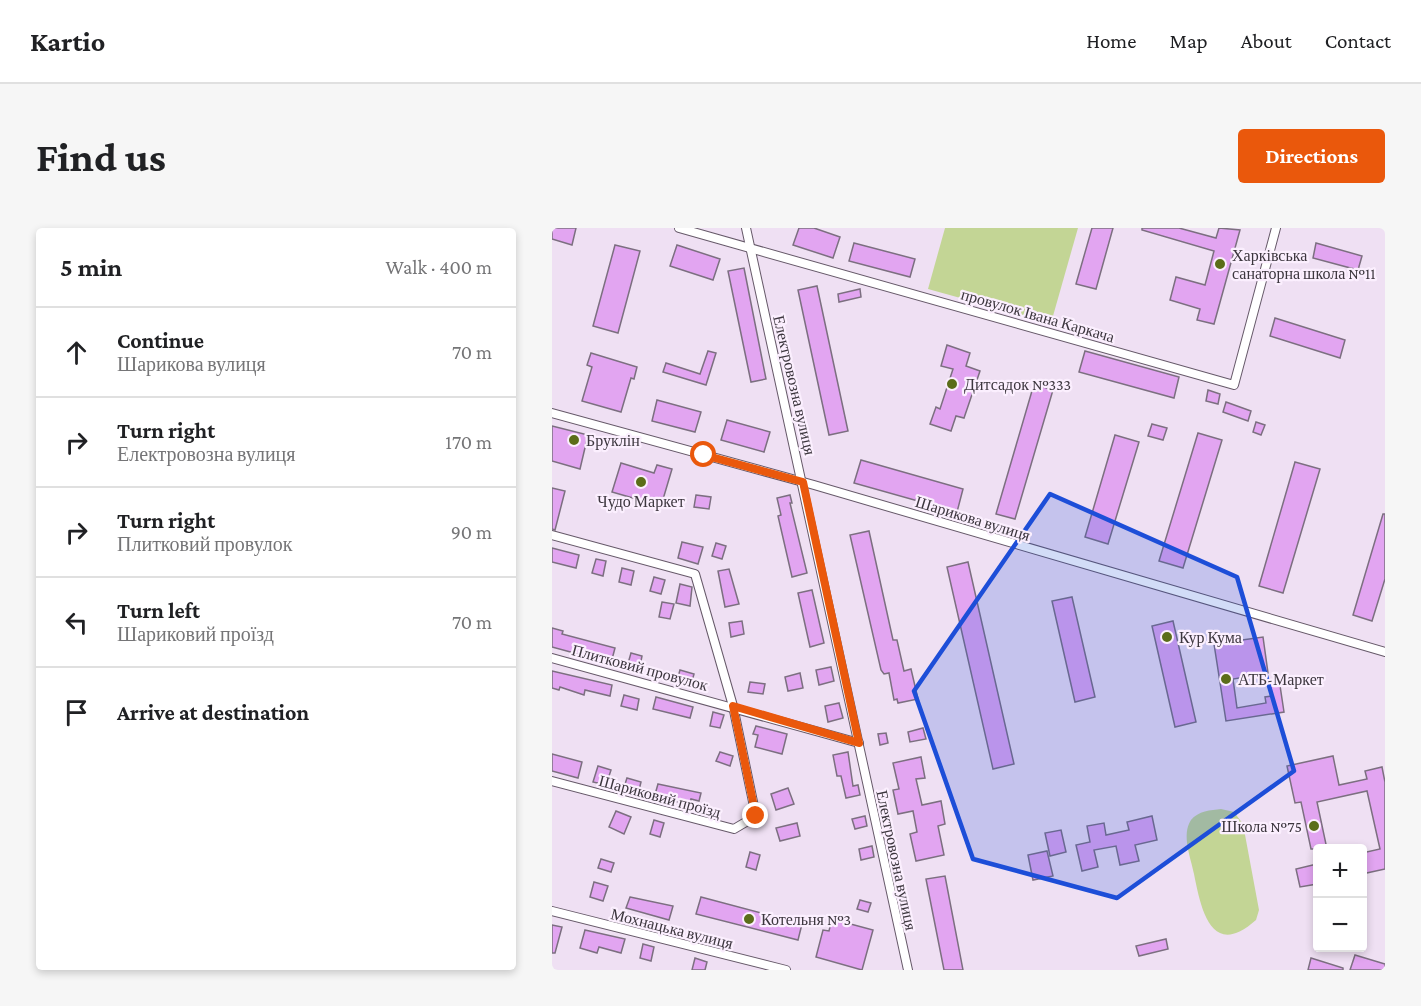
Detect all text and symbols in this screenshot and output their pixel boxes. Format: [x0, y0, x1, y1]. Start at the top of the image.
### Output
text: Kartio [30, 26, 105, 57]
text: Home [1086, 29, 1136, 53]
text: Map [1169, 29, 1208, 53]
text: About [1241, 29, 1292, 53]
text: Contact [1325, 29, 1391, 53]
button: Directions [1238, 129, 1385, 183]
text: Find us [36, 133, 166, 180]
place label: Харківська санаторна школа №11 [1232, 247, 1376, 283]
text: 5 min [60, 253, 122, 282]
text: Walk · 400 m [386, 256, 492, 278]
marker: Харківська санаторна школа №11 [1213, 257, 1227, 271]
street label: провулок Івана Каркача [959, 285, 1117, 346]
street label: Електровозна вулиця [769, 314, 819, 457]
text: Continue [117, 328, 204, 353]
icon: ahead [60, 336, 93, 369]
text: 70 m [452, 341, 492, 363]
text: Шарикова вулиця [117, 353, 266, 375]
place label: Дитсадок №333 [964, 376, 1071, 394]
marker: Дитсадок №333 [945, 377, 959, 391]
text: Turn right [117, 418, 215, 443]
icon: right [60, 426, 93, 459]
text: 170 m [445, 431, 492, 453]
place label: Бруклін [586, 432, 640, 450]
marker: Бруклін [567, 433, 581, 447]
route start [690, 441, 716, 467]
text: Електровозна вулиця [117, 443, 296, 465]
marker: Чудо Маркет [634, 475, 648, 489]
place label: Чудо Маркет [597, 493, 685, 511]
street label: Шарикова вулиця [913, 493, 1033, 545]
text: Turn right [117, 508, 215, 533]
icon: right [60, 516, 93, 549]
text: 90 m [451, 521, 492, 543]
text: Плитковий провулок [117, 533, 292, 555]
text: Turn left [117, 598, 200, 623]
icon: left [60, 606, 93, 639]
text: 70 m [452, 611, 492, 633]
text: Шариковий проїзд [117, 623, 274, 645]
place label: Кур Кума [1179, 629, 1242, 647]
marker: Кур Кума [1160, 630, 1174, 644]
street label: Плитковий провулок [570, 641, 710, 695]
place label: АТБ-Маркет [1238, 671, 1324, 689]
marker: АТБ-Маркет [1219, 672, 1233, 686]
icon: arrive [60, 696, 93, 729]
text: Arrive at destination [117, 700, 309, 725]
street label: Шариковий проїзд [597, 772, 723, 822]
street label: Електровозна вулиця [872, 788, 920, 933]
route end [742, 802, 768, 828]
place label: Школа №75 [1221, 818, 1302, 835]
marker: Школа №75 [1307, 819, 1321, 833]
map controls [1313, 844, 1367, 952]
button: + [1313, 844, 1367, 898]
button: − [1313, 898, 1367, 952]
street label: Мохнацька вулиця [609, 905, 735, 953]
place label: Котельня №3 [761, 911, 851, 928]
marker: Котельня №3 [742, 912, 756, 926]

